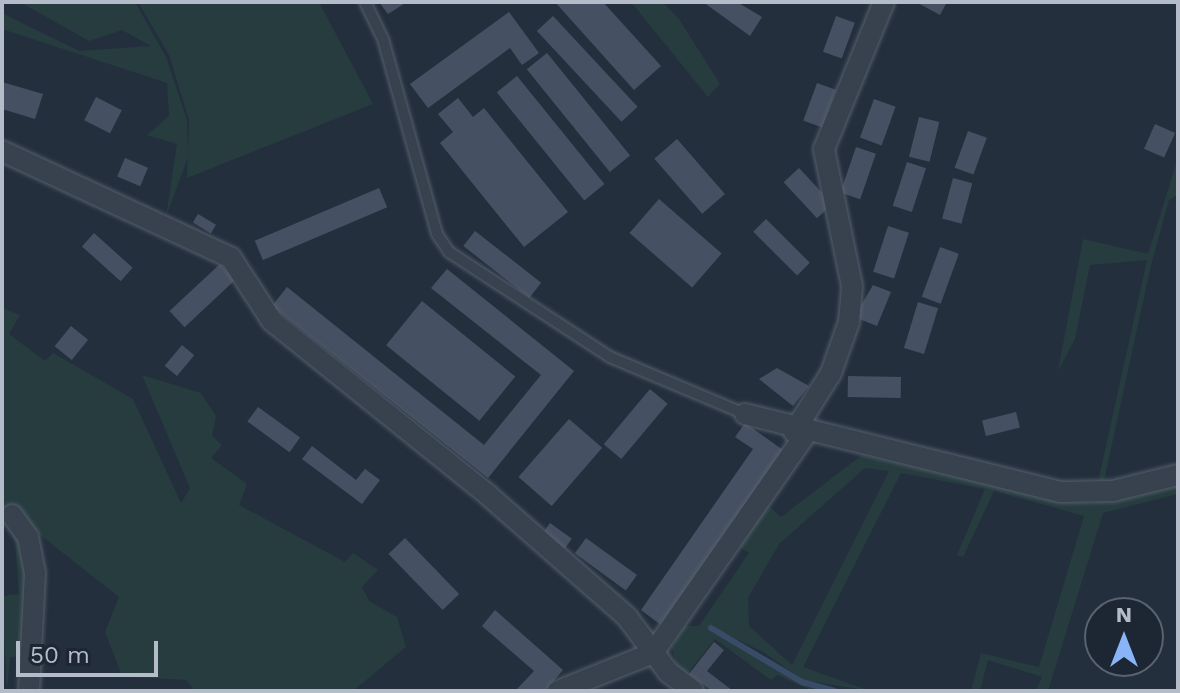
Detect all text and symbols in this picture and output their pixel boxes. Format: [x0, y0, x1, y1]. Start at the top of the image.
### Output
north arrow [1084, 597, 1164, 677]
text: N [1116, 602, 1132, 627]
scale bar [20, 625, 162, 675]
text: 50 m [30, 641, 90, 669]

